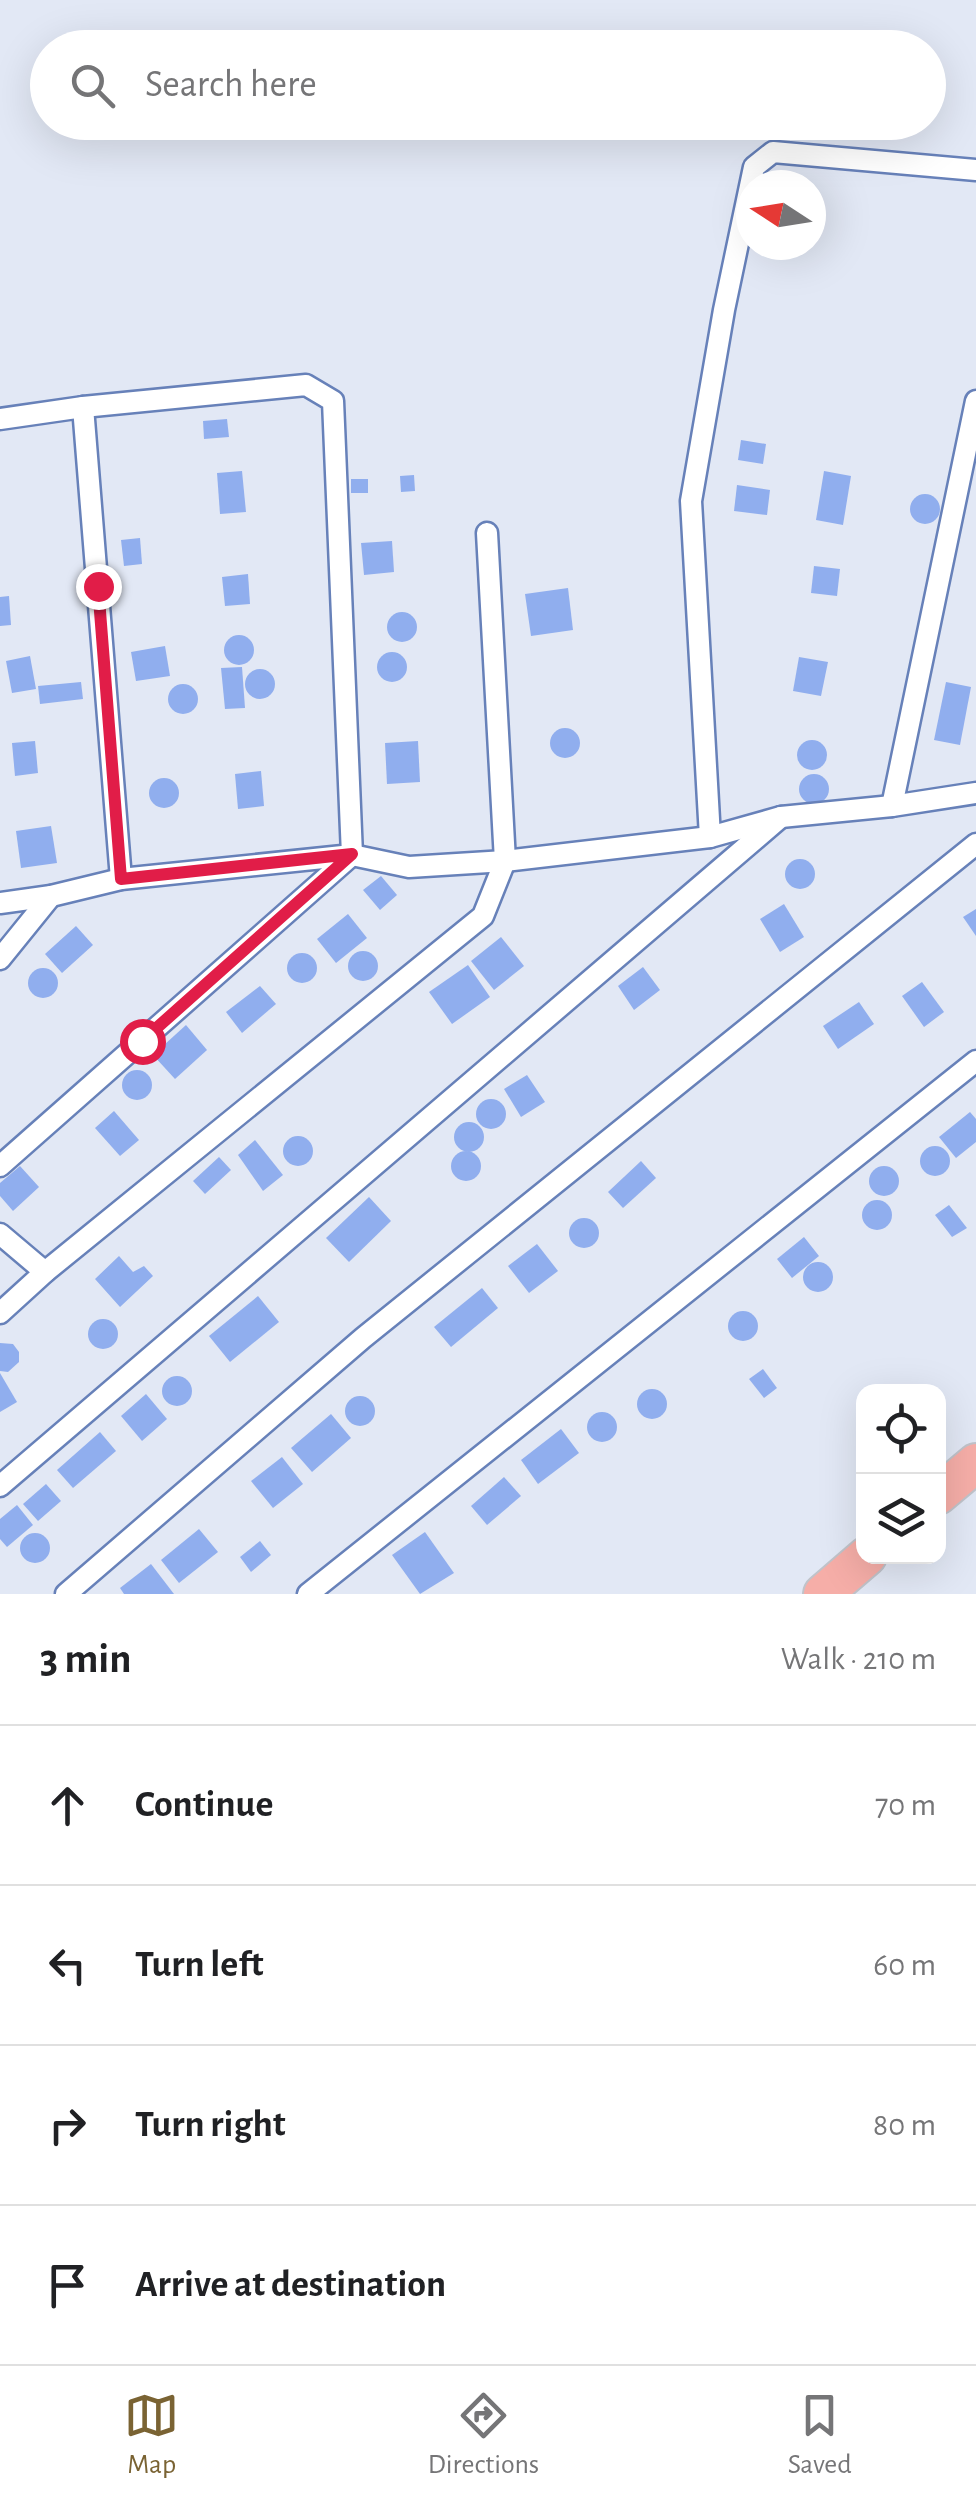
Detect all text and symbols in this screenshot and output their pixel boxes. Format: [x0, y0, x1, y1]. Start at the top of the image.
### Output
search box [30, 30, 946, 140]
icon: search [65, 58, 120, 113]
text: Search here [145, 66, 317, 104]
north arrow [736, 170, 826, 260]
route end [76, 564, 122, 610]
route start [120, 1019, 166, 1065]
map controls [856, 1384, 946, 1564]
button: locate [856, 1384, 946, 1474]
button: layers [856, 1474, 946, 1564]
text: 3 min [40, 1638, 132, 1680]
text: Walk · 210 m [781, 1643, 936, 1675]
icon: ahead [40, 1778, 95, 1833]
text: Continue [135, 1786, 273, 1824]
text: 70 m [875, 1789, 936, 1821]
icon: left [40, 1938, 95, 1993]
text: Turn left [135, 1946, 263, 1984]
text: 60 m [873, 1949, 936, 1981]
icon: right [40, 2098, 95, 2153]
text: Turn right [135, 2106, 285, 2144]
text: 80 m [873, 2109, 936, 2141]
icon: arrive [40, 2258, 95, 2313]
text: Arrive at destination [135, 2266, 446, 2304]
tab: Map [124, 2388, 179, 2482]
tab: Directions [428, 2388, 539, 2482]
tab: Saved [788, 2388, 852, 2482]

